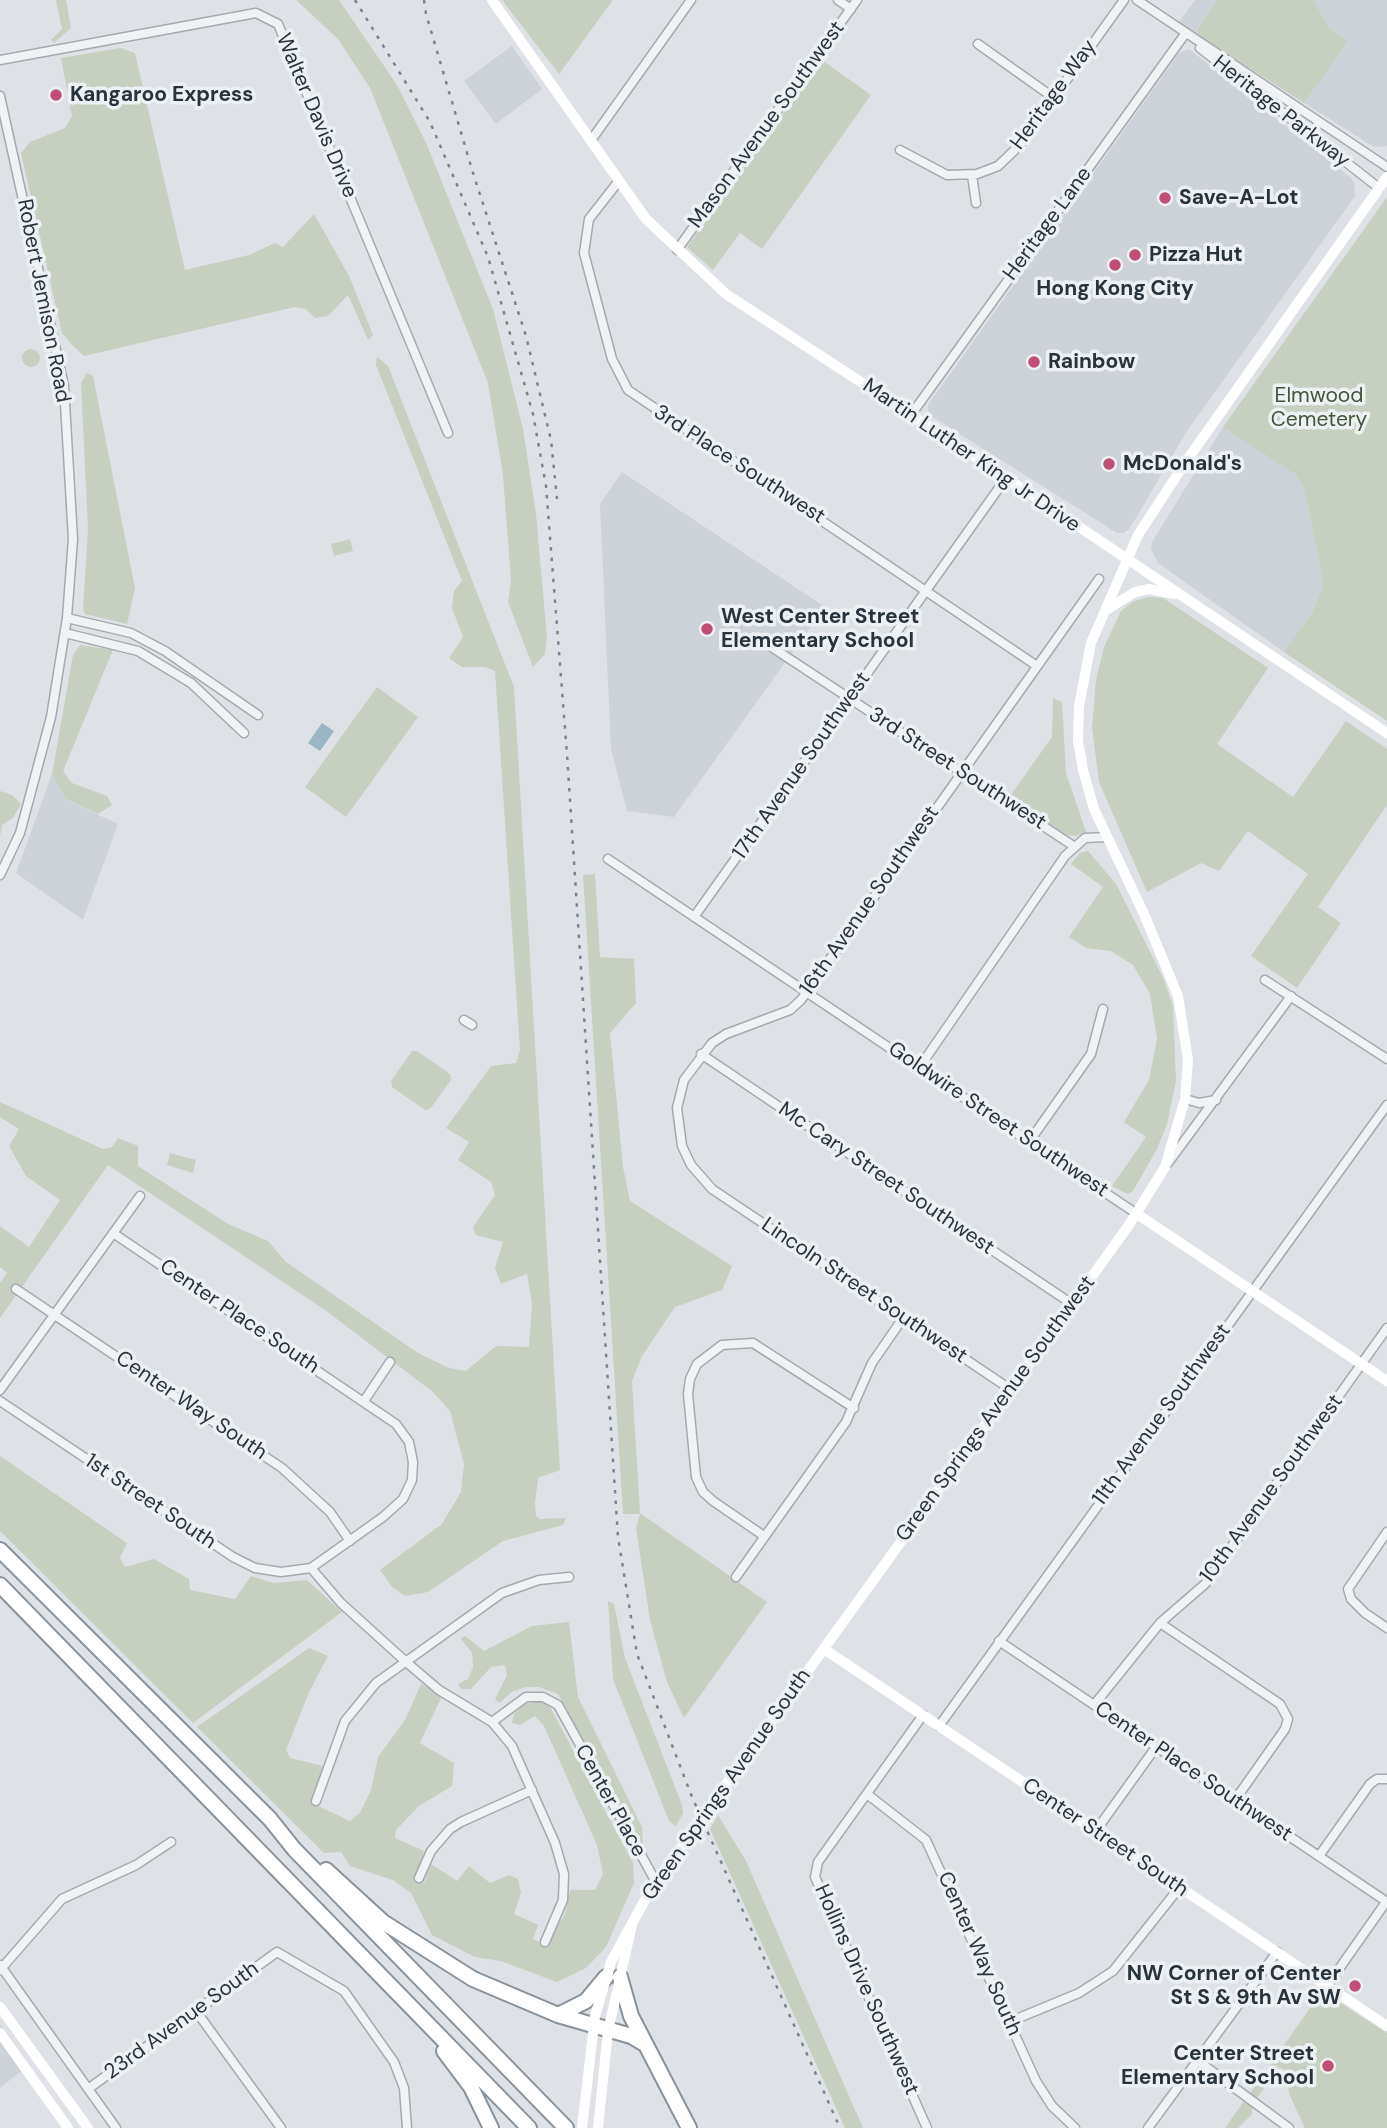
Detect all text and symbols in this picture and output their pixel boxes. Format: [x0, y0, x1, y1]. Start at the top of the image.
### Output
street label: Mason Avenue Southwest [683, 17, 851, 233]
street label: Walter Davis Drive [270, 30, 362, 202]
street label: Heritage Way [1006, 35, 1102, 155]
street label: Heritage Parkway [1207, 51, 1355, 173]
place label: Kangaroo Express [70, 82, 253, 108]
marker: Kangaroo Express [48, 87, 64, 103]
street label: Heritage Lane [998, 162, 1098, 286]
place label: Save-A-Lot [1179, 185, 1298, 211]
marker: Save-A-Lot [1157, 190, 1173, 206]
street label: Robert Jemison Road [11, 197, 75, 405]
place label: Pizza Hut [1149, 242, 1242, 268]
marker: Pizza Hut [1127, 247, 1143, 263]
marker: Hong Kong City [1107, 257, 1123, 273]
place label: Hong Kong City [1036, 276, 1194, 302]
place label: Rainbow [1048, 349, 1135, 375]
marker: Rainbow [1026, 354, 1042, 370]
street label: Martin Luther King Jr Drive [858, 374, 1084, 538]
park label: Elmwood Cemetery [1271, 383, 1367, 433]
street label: 3rd Place Southwest [649, 400, 829, 530]
place label: McDonald's [1123, 451, 1242, 477]
marker: McDonald's [1101, 456, 1117, 472]
place label: West Center Street Elementary School [721, 604, 919, 654]
marker: West Center Street Elementary School [699, 621, 715, 637]
street label: 17th Avenue Southwest [728, 667, 876, 865]
street label: 3rd Street Southwest [864, 702, 1050, 836]
street label: 16th Avenue Southwest [795, 801, 945, 1001]
street label: Goldwire Street Southwest [883, 1037, 1113, 1203]
street label: Mc Cary Street Southwest [773, 1097, 999, 1261]
street label: Lincoln Street Southwest [756, 1213, 972, 1369]
street label: Center Place South [154, 1254, 324, 1380]
street label: Green Springs Avenue Southwest [891, 1271, 1101, 1547]
street label: 11th Avenue Southwest [1088, 1319, 1236, 1511]
street label: Center Way South [111, 1346, 271, 1466]
street label: 10th Avenue Southwest [1195, 1390, 1349, 1588]
street label: 1st Street South [80, 1449, 220, 1555]
street label: Green Springs Avenue South [637, 1664, 817, 1906]
street label: Center Place Southwest [1089, 1696, 1297, 1848]
street label: Center Place [569, 1740, 651, 1862]
street label: Center Street South [1017, 1773, 1193, 1903]
street label: Center Way South [932, 1868, 1026, 2040]
street label: Hollins Drive Southwest [808, 1881, 924, 2099]
street label: 23rd Avenue South [100, 1957, 264, 2085]
place label: NW Corner of Center St S & 9th Av SW [1127, 1961, 1341, 2011]
marker: NW Corner of Center St S & 9th Av SW [1347, 1978, 1363, 1994]
place label: Center Street Elementary School [1121, 2041, 1314, 2091]
marker: Center Street Elementary School [1320, 2058, 1336, 2074]

